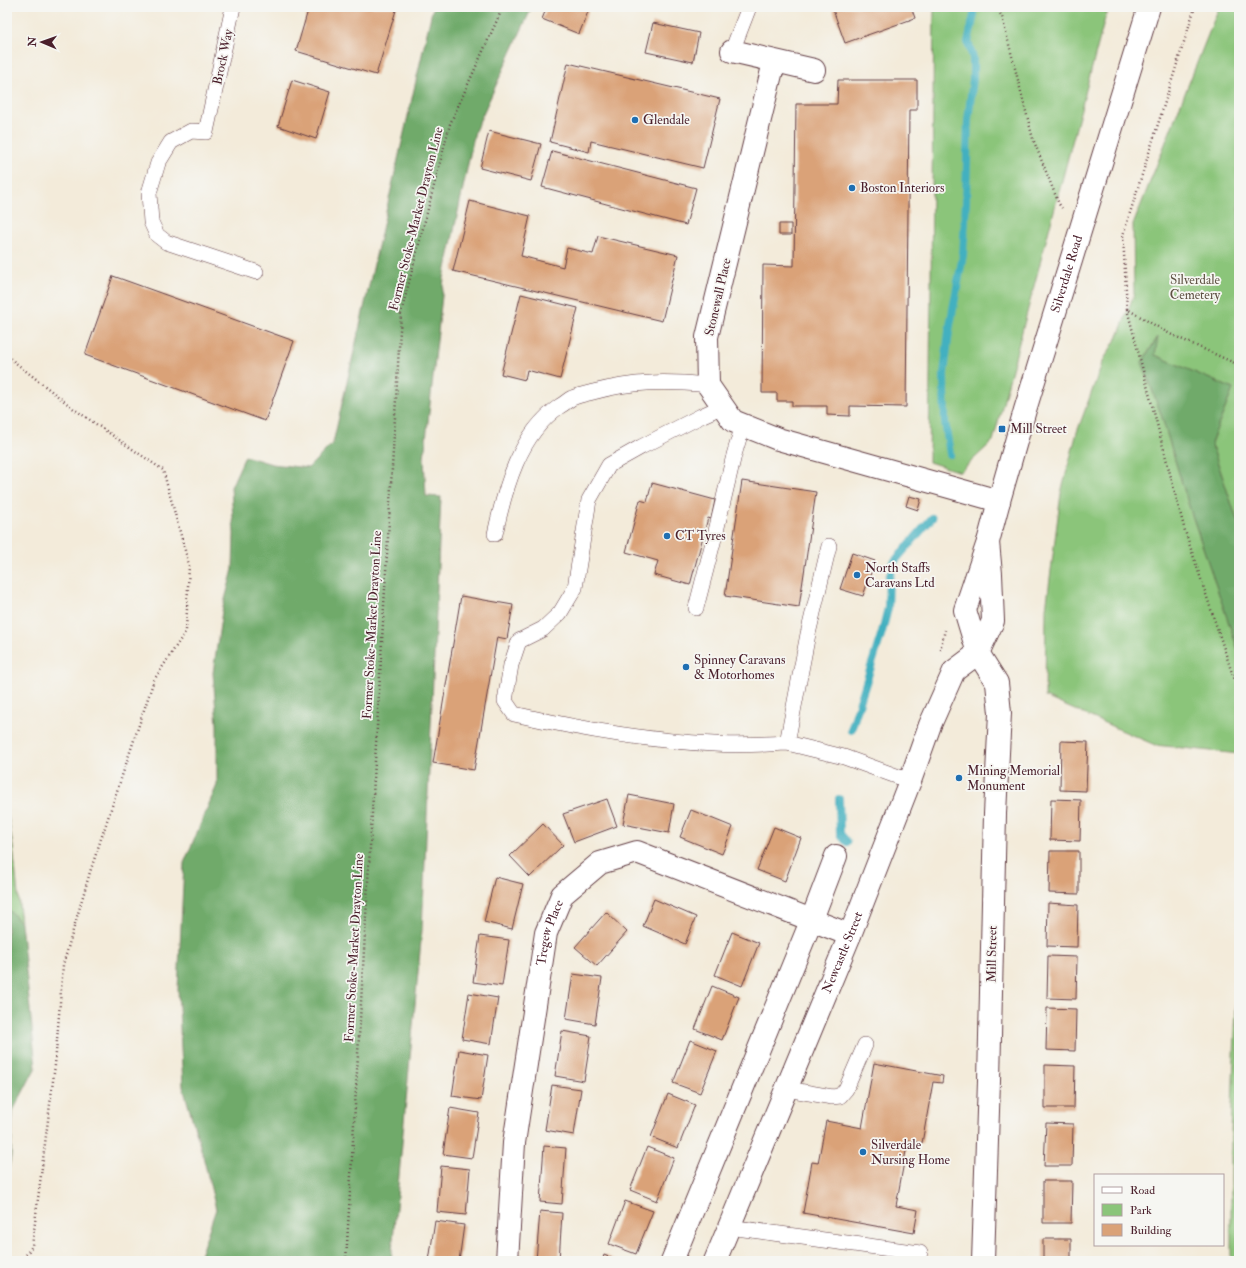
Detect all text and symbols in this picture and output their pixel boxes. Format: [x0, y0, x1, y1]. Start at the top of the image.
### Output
north arrow [22, 22, 62, 62]
street label: Brock Way [209, 27, 238, 87]
text: N [26, 35, 39, 48]
place label: Glendale [643, 112, 690, 128]
marker: Glendale [630, 115, 640, 125]
street label: Former Stoke-Market Drayton Line [385, 125, 448, 313]
place label: Boston Interiors [860, 180, 945, 196]
marker: Boston Interiors [847, 183, 857, 193]
street label: Silverdale Road [1047, 233, 1086, 315]
street label: Stonewall Place [701, 256, 735, 338]
park label: Silverdale Cemetery [1170, 272, 1221, 304]
place label: Mill Street [1010, 421, 1067, 437]
marker: Mill Street [997, 424, 1007, 434]
place label: CT Tyres [675, 528, 726, 545]
street label: Former Stoke-Market Drayton Line [359, 530, 386, 720]
marker: CT Tyres [662, 531, 672, 541]
place label: North Staffs Caravans Ltd [865, 560, 935, 591]
marker: North Staffs Caravans Ltd [852, 570, 862, 580]
place label: Spinney Caravans & Motorhomes [694, 652, 786, 683]
marker: Spinney Caravans & Motorhomes [681, 662, 691, 672]
place label: Mining Memorial Monument [967, 763, 1061, 794]
marker: Mining Memorial Monument [954, 773, 964, 783]
street label: Former Stoke-Market Drayton Line [341, 853, 368, 1043]
street label: Tregew Place [533, 897, 567, 967]
street label: Newcastle Street [819, 909, 866, 996]
street label: Mill Street [984, 925, 1000, 983]
place label: Silverdale Nursing Home [871, 1137, 950, 1168]
marker: Silverdale Nursing Home [858, 1147, 868, 1157]
legend [1094, 1174, 1224, 1246]
text: Road [1130, 1183, 1155, 1198]
text: Park [1130, 1203, 1152, 1218]
text: Building [1130, 1223, 1173, 1238]

